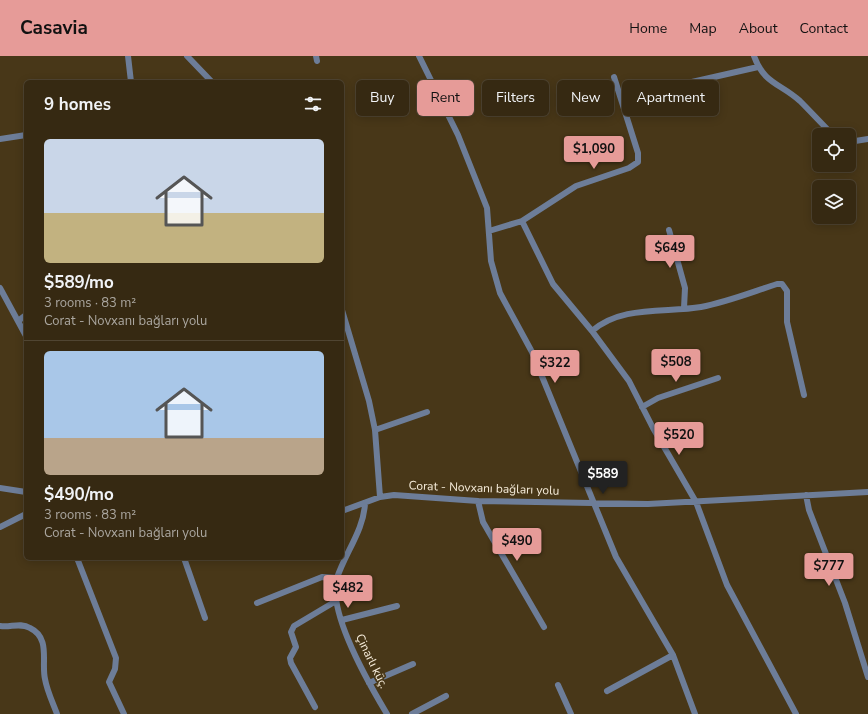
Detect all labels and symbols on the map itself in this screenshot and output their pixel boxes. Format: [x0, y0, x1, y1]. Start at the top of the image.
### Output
pin: $1,090 [561, 136, 627, 170]
pin: $649 [646, 235, 694, 269]
pin: $508 [652, 349, 700, 383]
pin: $322 [531, 350, 579, 384]
pin: $520 [655, 422, 703, 456]
pin: $589 [579, 461, 627, 495]
street label: Corat - Novxanı bağları yolu [408, 477, 560, 499]
pin: $490 [493, 528, 541, 562]
pin: $777 [805, 553, 853, 587]
pin: $482 [324, 575, 372, 609]
street label: Çinarlı küç. [352, 631, 392, 691]

